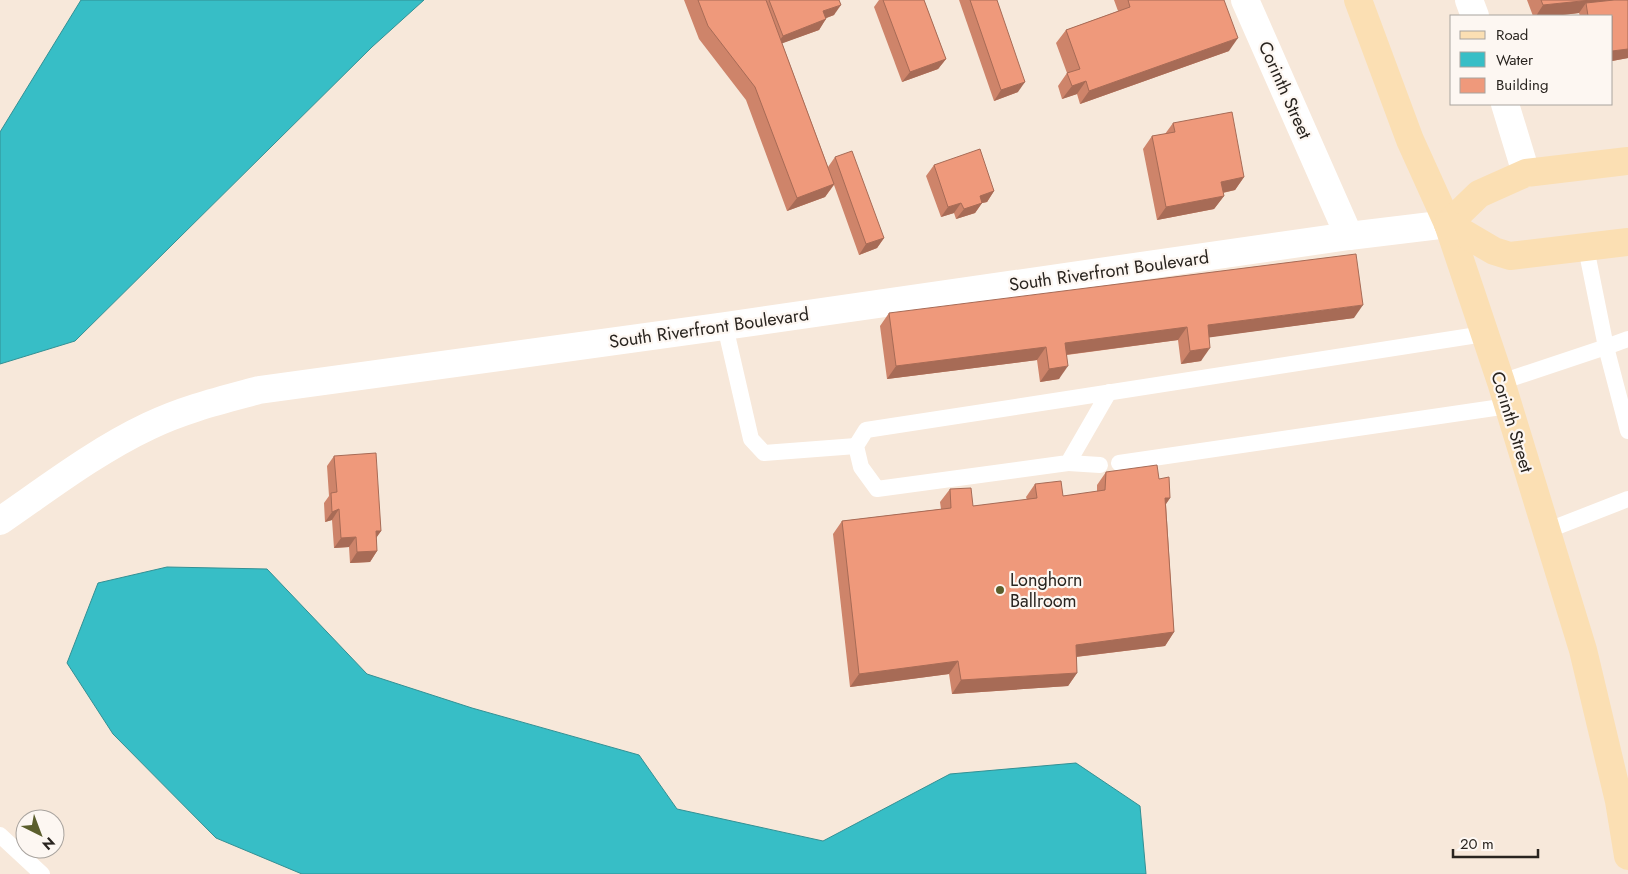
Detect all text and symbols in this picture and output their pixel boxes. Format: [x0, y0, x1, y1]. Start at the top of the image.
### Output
legend [1450, 15, 1613, 105]
text: Road [1496, 24, 1528, 46]
street label: Corinth Street [1252, 37, 1318, 144]
text: Water [1496, 49, 1534, 71]
text: Building [1496, 74, 1548, 96]
street label: South Riverfront Boulevard [1007, 244, 1211, 298]
street label: South Riverfront Boulevard [607, 301, 811, 355]
street label: Corinth Street [1484, 368, 1540, 476]
place label: Longhorn Ballroom [1010, 567, 1083, 614]
marker: Longhorn Ballroom [994, 584, 1006, 596]
north arrow [15, 809, 65, 859]
scale bar [1453, 826, 1538, 858]
text: N [38, 833, 60, 855]
text: 20 m [1460, 833, 1494, 855]

